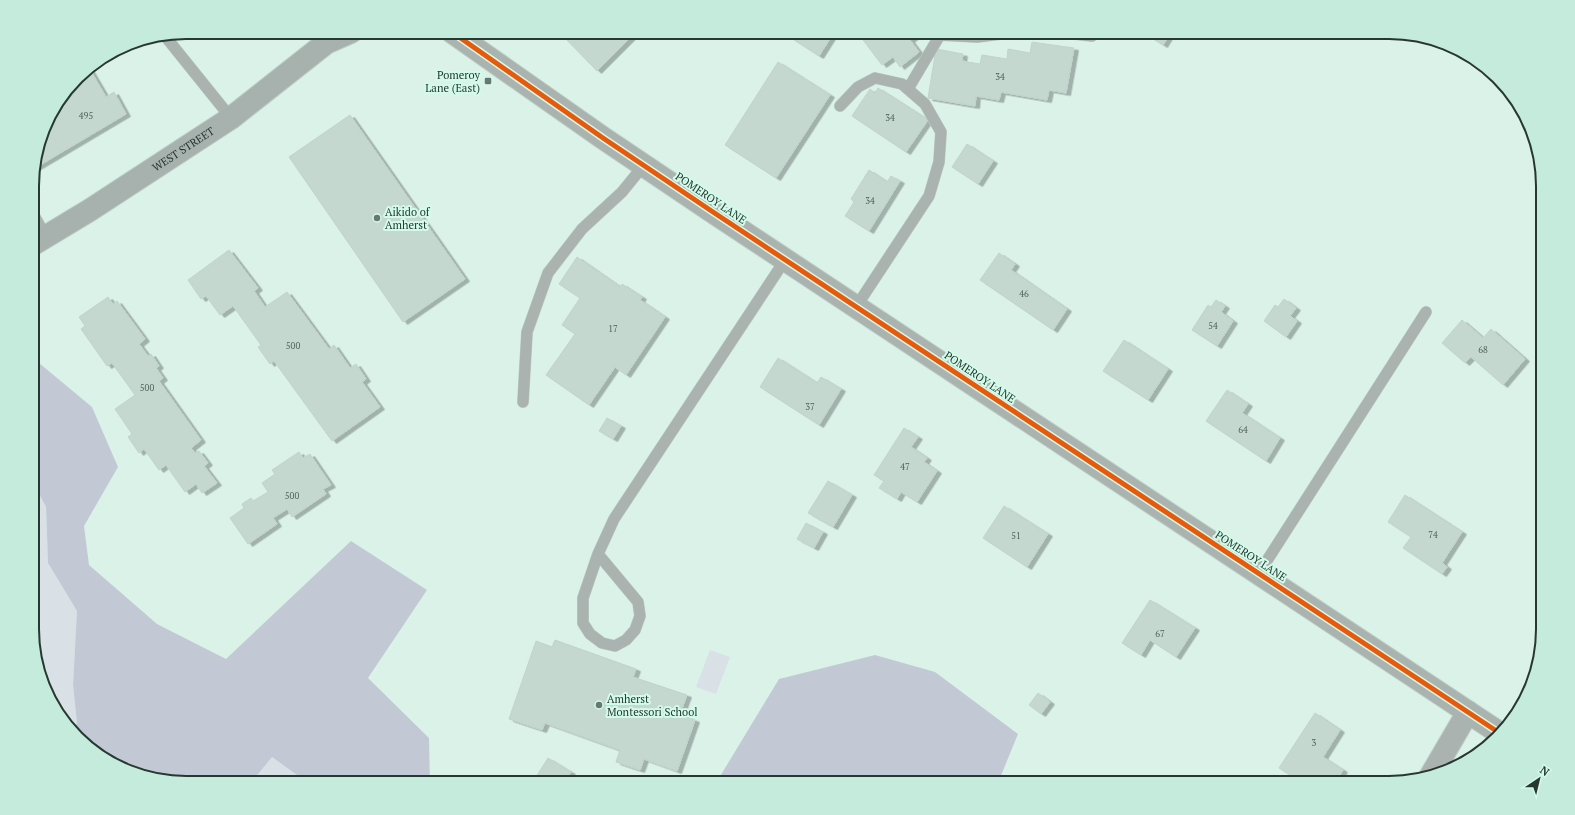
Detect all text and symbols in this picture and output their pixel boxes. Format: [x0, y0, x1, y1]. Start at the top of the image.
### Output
place label: Pomeroy Lane (East) [425, 68, 480, 95]
house number: 34 [995, 71, 1005, 83]
marker: Pomeroy Lane (East) [483, 76, 493, 86]
house number: 495 [79, 110, 93, 122]
house number: 34 [885, 112, 895, 124]
street label: WEST STREET [149, 124, 217, 175]
street label: POMEROY LANE [673, 169, 749, 227]
house number: 34 [865, 195, 875, 207]
place label: Aikido of Amherst [385, 205, 431, 232]
marker: Aikido of Amherst [372, 213, 382, 223]
house number: 46 [1019, 288, 1029, 300]
house number: 54 [1208, 320, 1218, 332]
house number: 17 [608, 323, 618, 335]
house number: 500 [286, 340, 300, 352]
house number: 68 [1478, 344, 1488, 356]
street label: POMEROY LANE [942, 348, 1018, 406]
house number: 500 [140, 382, 154, 394]
house number: 37 [805, 401, 815, 413]
house number: 64 [1238, 424, 1248, 436]
house number: 47 [900, 461, 910, 473]
house number: 500 [285, 490, 299, 502]
street label: POMEROY LANE [1213, 528, 1289, 584]
house number: 74 [1428, 529, 1438, 541]
house number: 51 [1011, 530, 1021, 542]
house number: 67 [1155, 628, 1165, 640]
place label: Amherst Montessori School [607, 692, 698, 719]
marker: Amherst Montessori School [594, 700, 604, 710]
house number: 3 [1312, 737, 1317, 749]
north arrow [1519, 759, 1559, 799]
text: N [1537, 763, 1553, 779]

